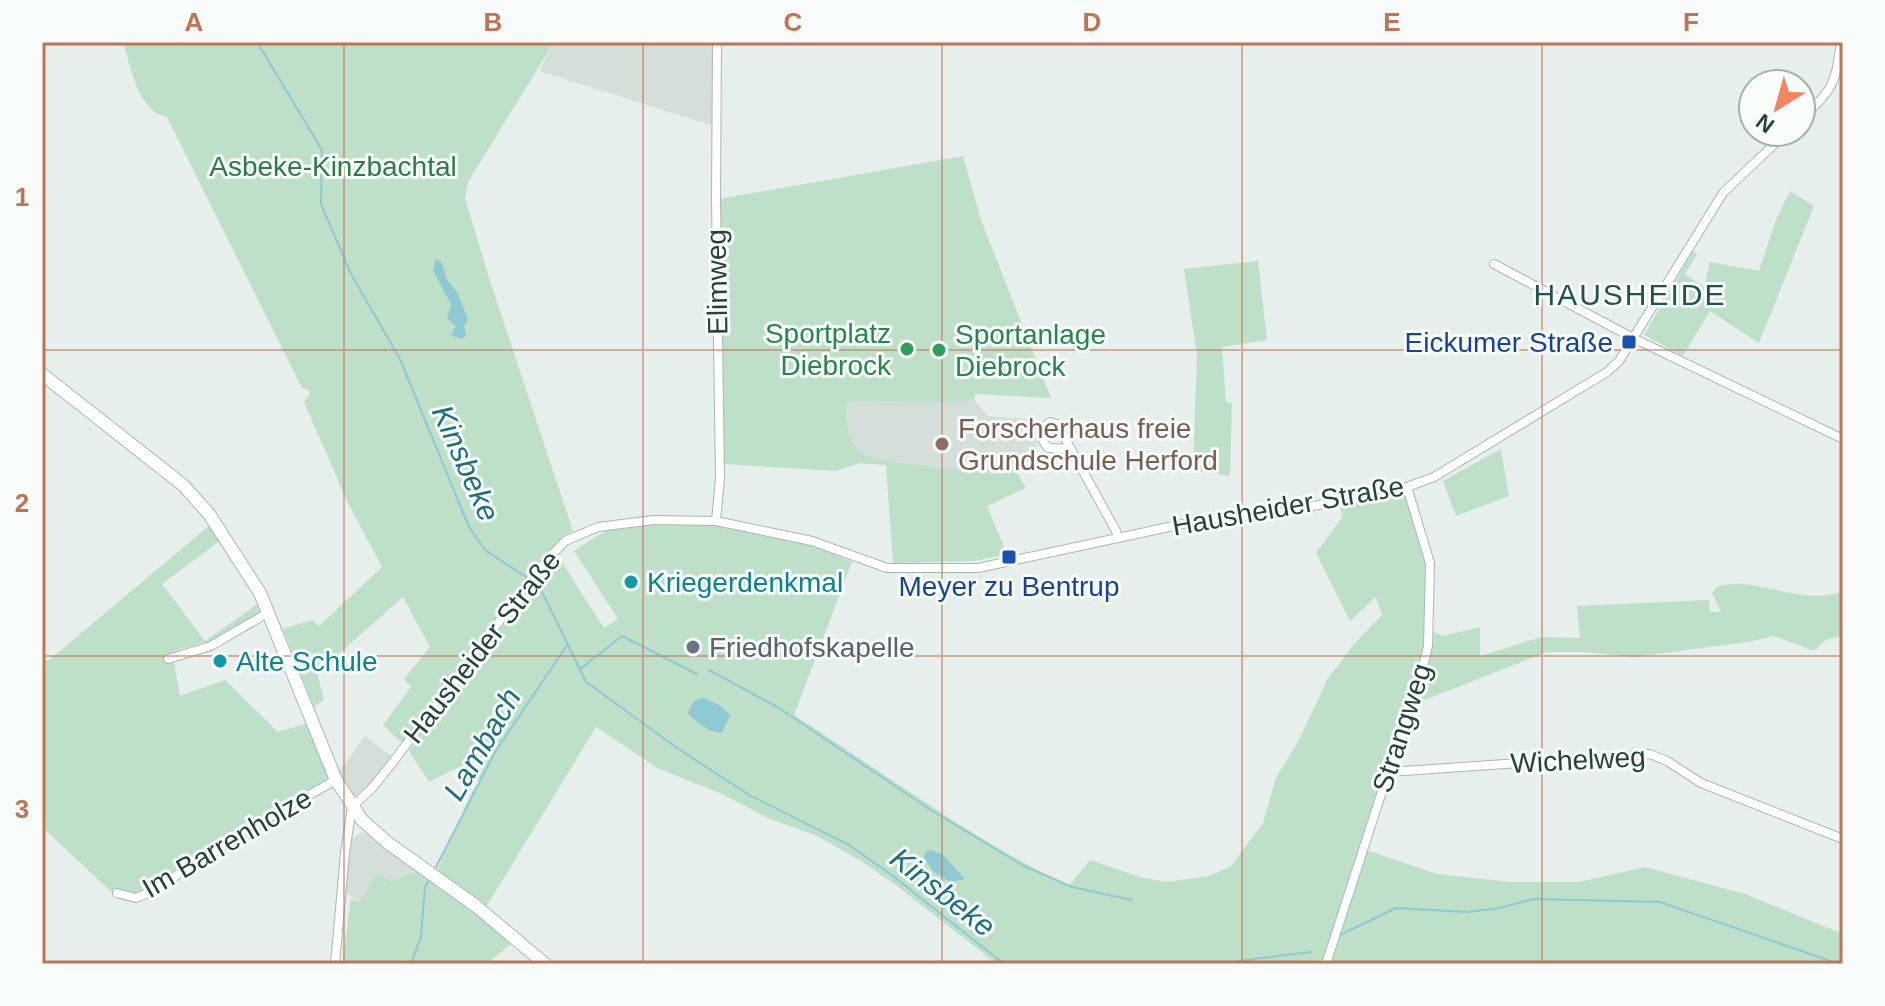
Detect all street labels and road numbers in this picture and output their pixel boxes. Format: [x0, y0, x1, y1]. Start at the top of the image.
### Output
street label: Elimweg [701, 229, 733, 335]
street label: Hausheider Straße [1170, 470, 1406, 542]
street label: Hausheider Straße [397, 545, 567, 749]
street label: Strangweg [1367, 660, 1437, 796]
street label: Wichelweg [1510, 741, 1646, 779]
street label: Im Barrenholze [137, 782, 317, 904]

